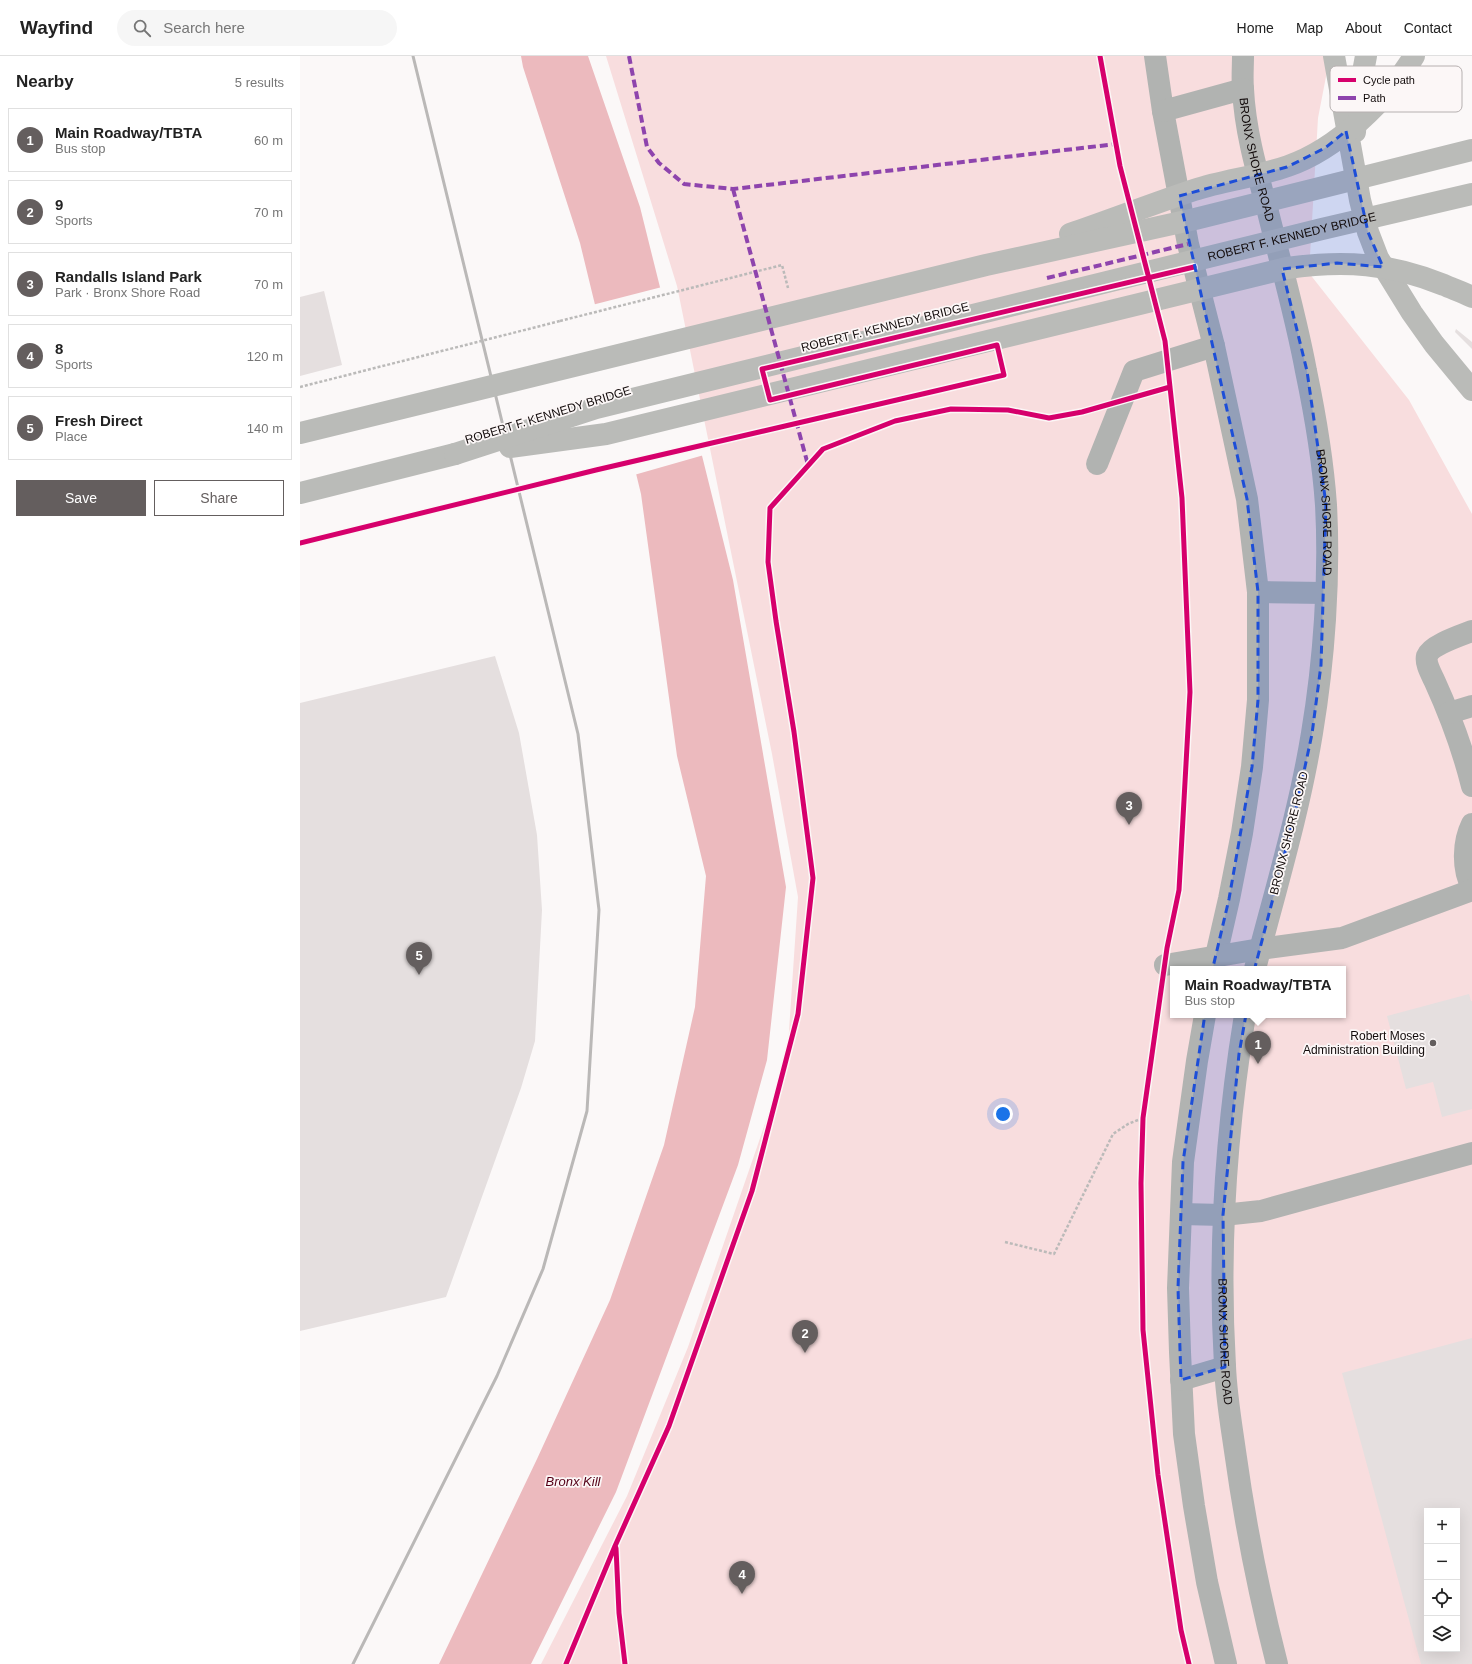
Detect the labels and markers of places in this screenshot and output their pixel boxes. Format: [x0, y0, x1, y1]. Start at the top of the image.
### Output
pin: 3 [1116, 792, 1142, 825]
pin: 5 [406, 942, 432, 975]
place label: Robert Moses Administration Building [1303, 1029, 1425, 1057]
pin: 1 [1245, 1031, 1271, 1064]
marker: Robert Moses Administration Building [1428, 1038, 1438, 1048]
pin: 2 [792, 1320, 818, 1353]
pin: 4 [729, 1561, 755, 1594]

